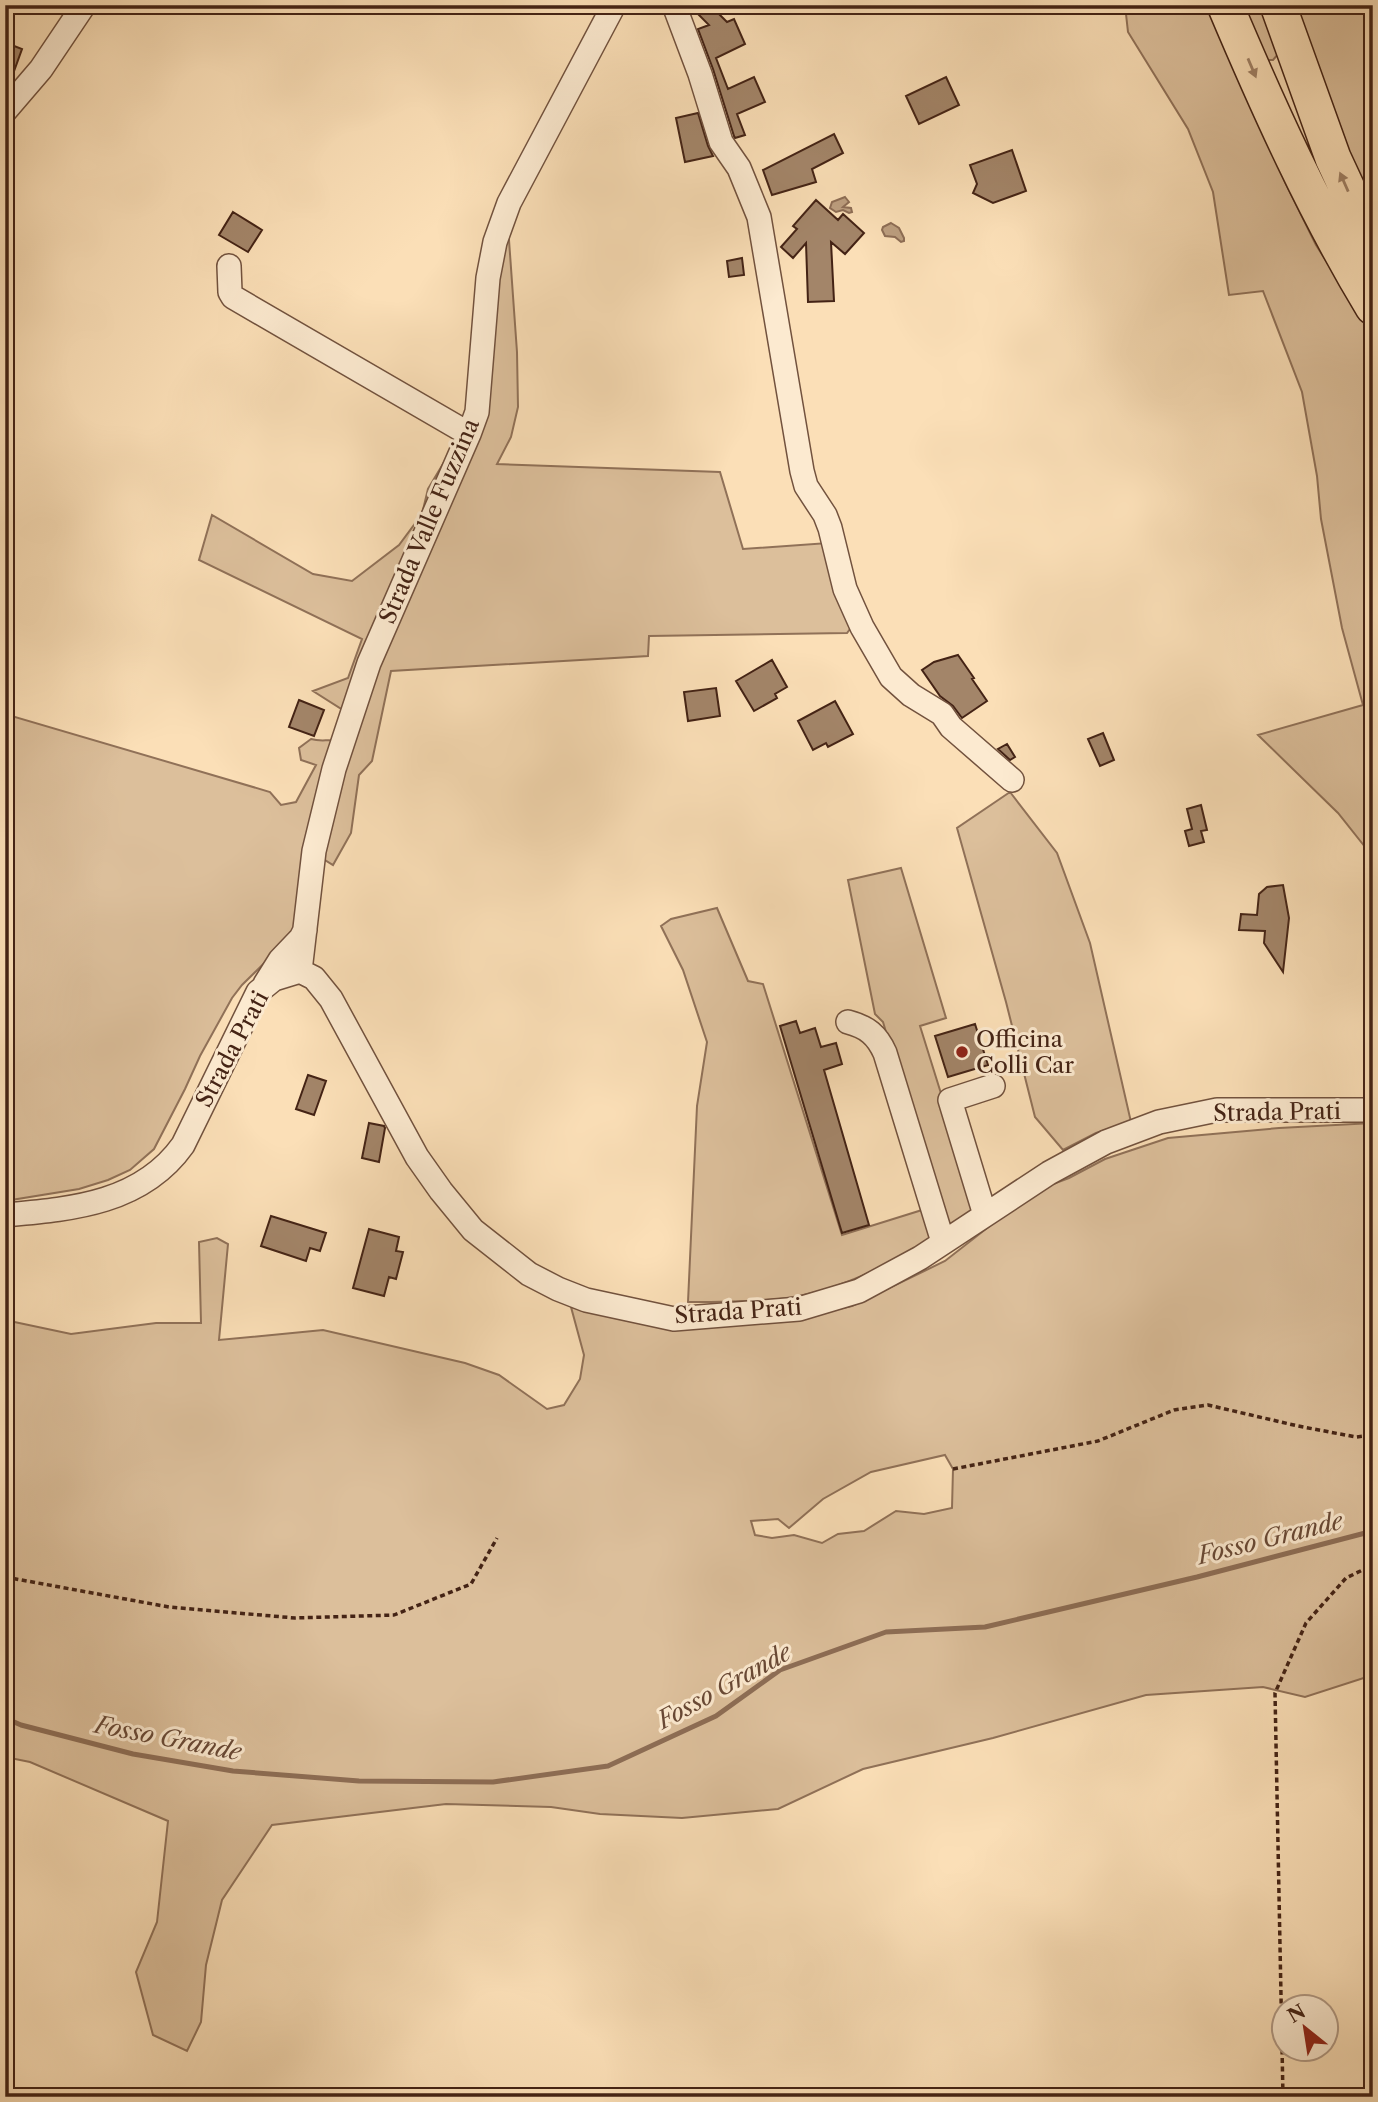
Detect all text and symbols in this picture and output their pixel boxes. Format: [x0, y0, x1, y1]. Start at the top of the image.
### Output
one-way arrow [1246, 58, 1258, 78]
one-way arrow [1338, 172, 1350, 192]
street label: Strada Valle Fuzzina [373, 413, 485, 628]
street label: Strada Prati [190, 986, 274, 1112]
place label: Officina Colli Car [976, 1025, 1074, 1079]
marker: Officina Colli Car [954, 1044, 970, 1060]
street label: Strada Prati [1213, 1097, 1341, 1127]
street label: Strada Prati [673, 1293, 803, 1329]
water label: Fosso Grande [1192, 1506, 1347, 1571]
water label: Fosso Grande [650, 1637, 797, 1736]
water label: Fosso Grande [90, 1709, 245, 1767]
north arrow [1270, 1994, 1340, 2064]
text: N [1284, 2000, 1310, 2028]

